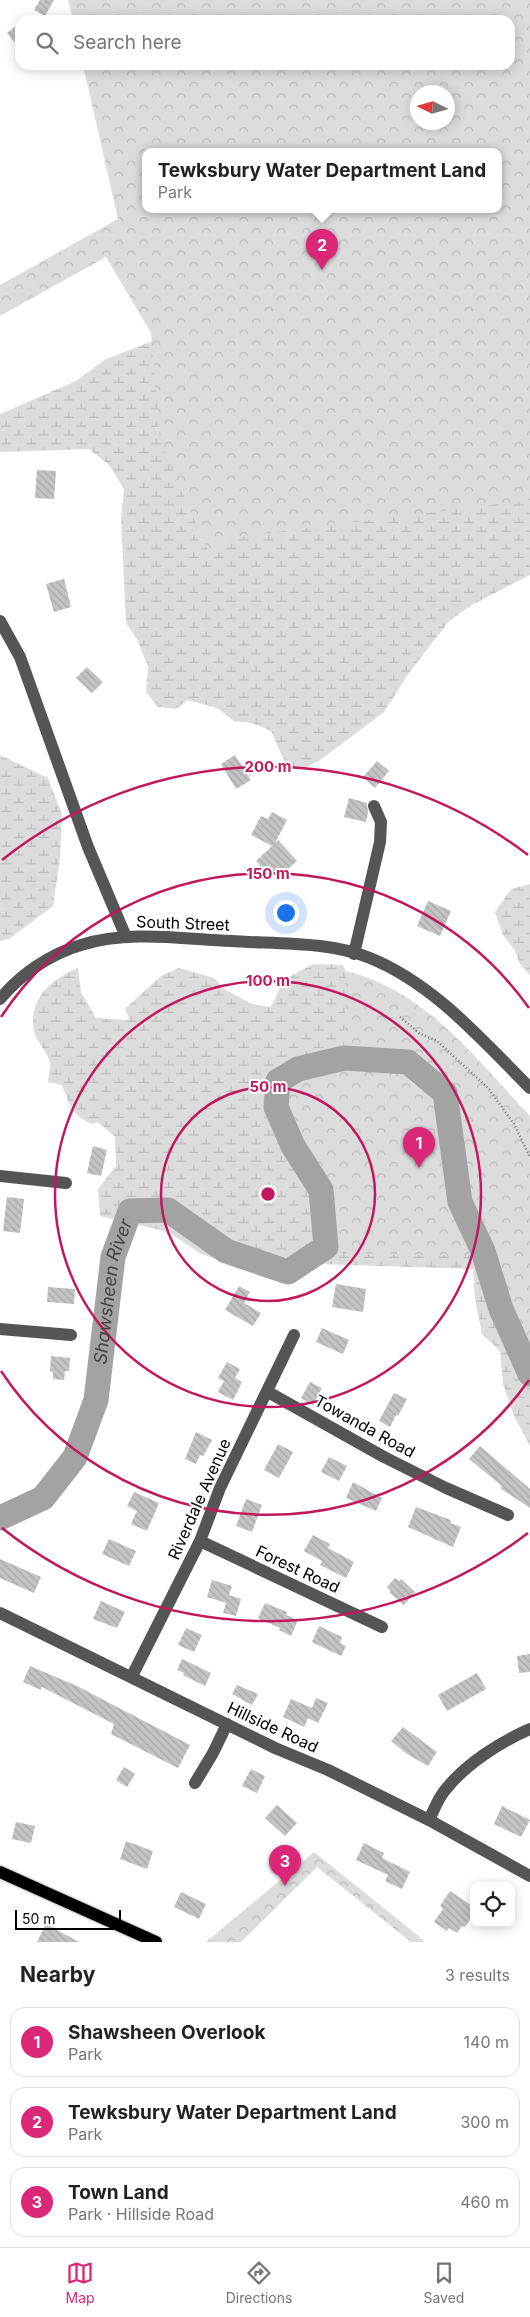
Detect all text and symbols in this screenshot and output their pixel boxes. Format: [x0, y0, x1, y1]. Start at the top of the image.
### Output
search box [15, 15, 515, 70]
icon: search [33, 29, 61, 57]
text: Search here [73, 31, 182, 54]
north arrow [410, 85, 455, 130]
popup [142, 148, 502, 213]
text: Tewksbury Water Department Land [158, 159, 486, 182]
text: Park [158, 182, 192, 202]
pin: 2 [306, 229, 338, 270]
text: 200 m [245, 757, 291, 776]
text: 150 m [246, 864, 290, 883]
your location [273, 900, 299, 926]
street label: South Street [136, 911, 230, 935]
text: 100 m [246, 971, 290, 990]
text: 50 m [250, 1077, 286, 1096]
pin: 1 [403, 1127, 435, 1168]
centre of rings [259, 1185, 277, 1203]
water label: Shawsheen River [89, 1215, 137, 1365]
street label: Towanda Road [311, 1390, 419, 1462]
street label: Riverdale Avenue [163, 1435, 235, 1563]
street label: Forest Road [253, 1541, 343, 1597]
street label: Hillside Road [224, 1697, 322, 1757]
pin: 3 [269, 1845, 301, 1886]
map controls [470, 1882, 515, 1927]
button: locate [470, 1882, 515, 1927]
scale bar [15, 1907, 121, 1930]
text: 50 m [22, 1910, 56, 1927]
text: Nearby [20, 1962, 95, 1987]
text: 3 results [445, 1965, 510, 1985]
text: Shawsheen Overlook [68, 2021, 265, 2044]
text: 1 [34, 2032, 40, 2052]
text: 140 m [464, 2032, 509, 2052]
text: Park [68, 2044, 102, 2064]
text: Tewksbury Water Department Land [68, 2101, 397, 2124]
text: 2 [32, 2112, 42, 2132]
text: 300 m [460, 2112, 509, 2132]
text: Park [68, 2124, 102, 2144]
text: Town Land [68, 2181, 169, 2204]
text: 3 [32, 2192, 42, 2212]
text: 460 m [460, 2192, 509, 2212]
text: Park · Hillside Road [68, 2204, 214, 2224]
tab: Map [66, 2259, 95, 2306]
tab: Directions [226, 2259, 292, 2306]
tab: Saved [423, 2259, 464, 2306]

